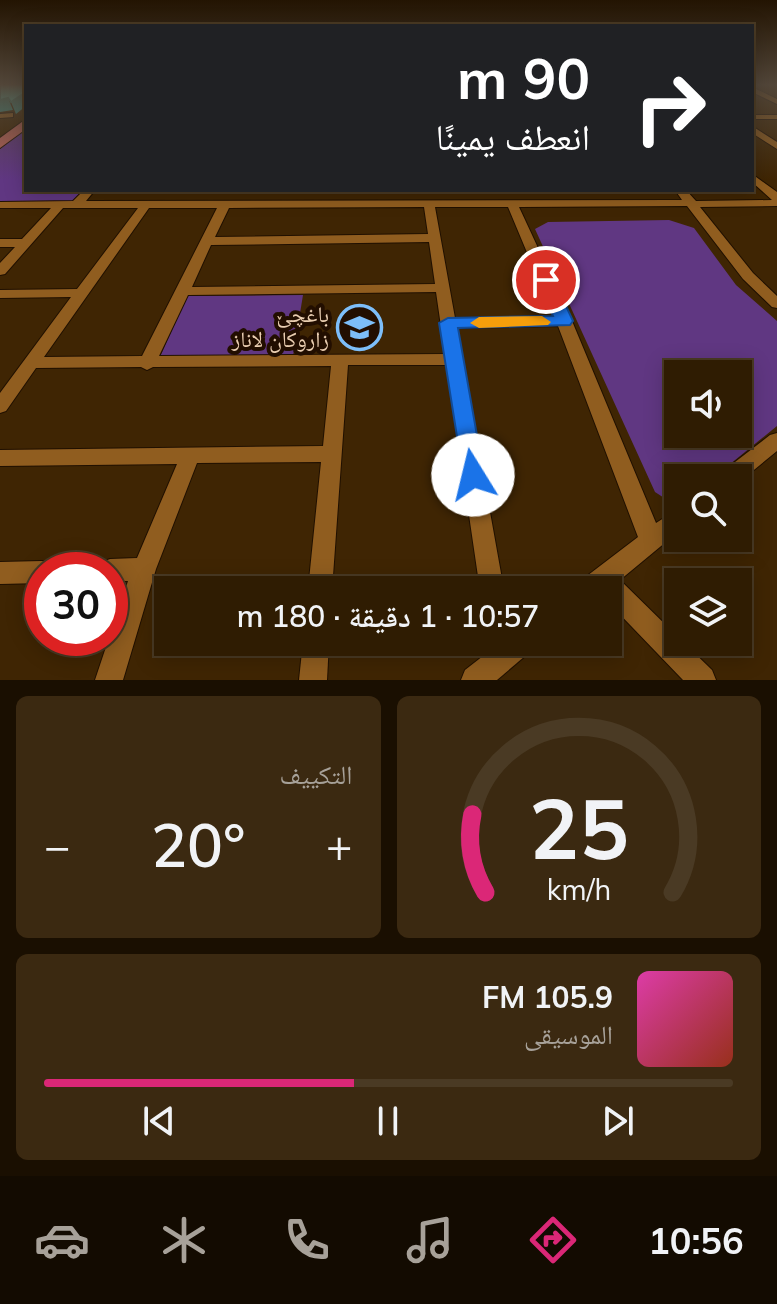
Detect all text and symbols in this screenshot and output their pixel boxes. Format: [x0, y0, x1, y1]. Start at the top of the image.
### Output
text: 90 m [457, 43, 590, 113]
icon: right [618, 56, 722, 160]
text: انعطف يمينًا [435, 114, 590, 159]
pin [512, 246, 580, 314]
icon: arrive [524, 258, 568, 302]
place label: باغچێ زاروكان لاناز [231, 300, 329, 353]
school or university icon: باغچێ زاروكان لاناز [336, 303, 384, 351]
map controls [664, 360, 752, 656]
button: sound [664, 360, 752, 448]
position arrow [431, 433, 515, 517]
button: search [664, 464, 752, 552]
speed limit sign: 30 [24, 552, 128, 656]
button: layers [664, 568, 752, 656]
text: 10:57 · 1 دقيقة · 180 m [237, 597, 539, 635]
text: التكييف [280, 758, 353, 791]
text: 25 [529, 775, 629, 880]
text: 20° [151, 807, 246, 882]
text: − [44, 818, 70, 873]
text: + [326, 818, 353, 873]
text: km/h [546, 871, 611, 907]
text: 105.9 FM [482, 978, 613, 1016]
text: الموسيقى [524, 1018, 613, 1051]
icon: previous [137, 1099, 181, 1143]
icon: pause [366, 1099, 410, 1143]
icon: next [596, 1099, 640, 1143]
icon: car [34, 1212, 90, 1268]
icon: climate [156, 1212, 212, 1268]
icon: phone [279, 1212, 335, 1268]
icon: music [402, 1212, 458, 1268]
icon: directions [525, 1212, 581, 1268]
text: 10:56 [648, 1218, 744, 1263]

